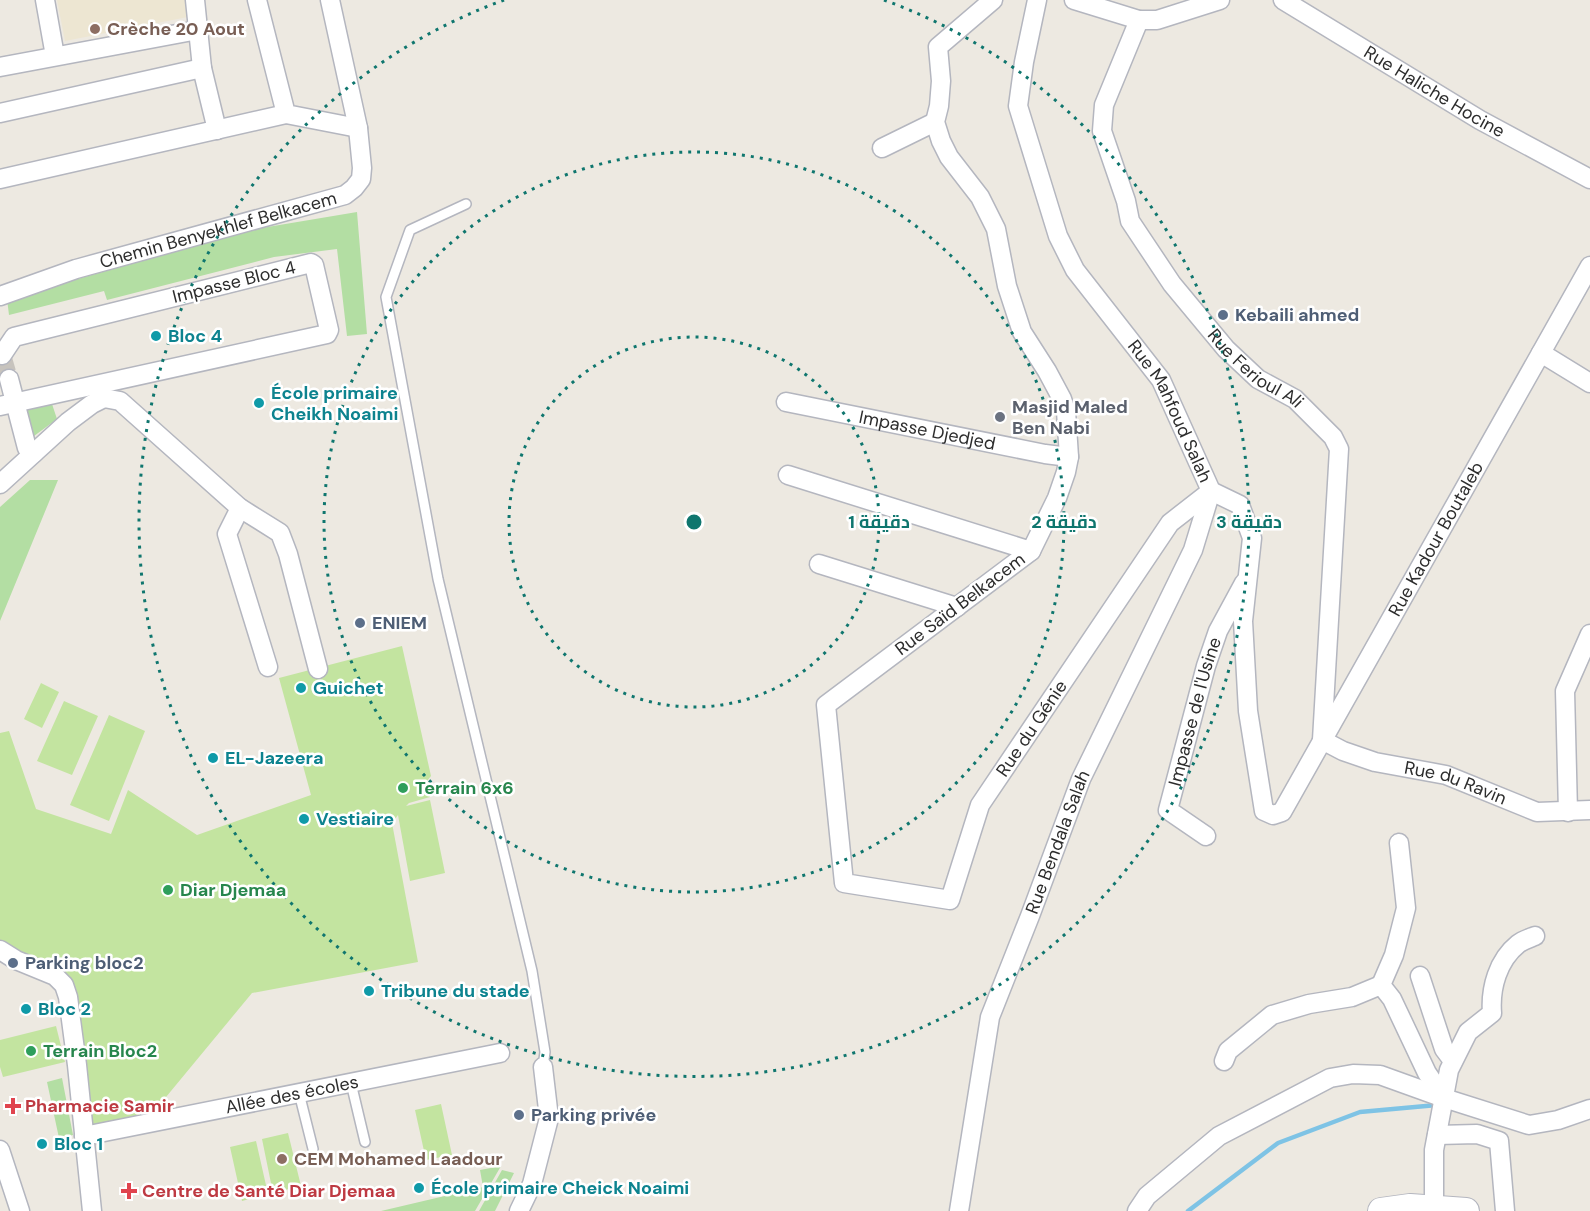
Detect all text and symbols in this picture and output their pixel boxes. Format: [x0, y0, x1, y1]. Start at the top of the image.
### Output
place label: Crèche 20 Aout [107, 17, 245, 41]
marker: Crèche 20 Aout [88, 22, 102, 36]
street label: Rue Haliche Hocine [1359, 40, 1509, 143]
street label: Chemin Benyekhlef Belkacem [97, 186, 339, 274]
street label: Impasse Bloc 4 [170, 255, 298, 309]
place label: Kebaili ahmed [1235, 303, 1359, 327]
marker: Kebaili ahmed [1216, 308, 1230, 322]
place label: Bloc 4 [168, 324, 222, 348]
street label: Rue Ferioul Ali [1202, 324, 1309, 413]
marker: Bloc 4 [149, 329, 163, 343]
street label: Rue Mahfoud Salah [1122, 335, 1217, 486]
place label: École primaire Cheikh Noaimi [271, 381, 398, 426]
place label: Masjid Maled Ben Nabi [1012, 395, 1128, 440]
marker: École primaire Cheikh Noaimi [252, 396, 266, 410]
street label: Impasse Djedjed [857, 405, 998, 456]
marker: Masjid Maled Ben Nabi [993, 410, 1007, 424]
street label: Rue Kadour Boutaleb [1383, 457, 1489, 621]
text: 1 دقيقة [848, 510, 910, 534]
text: 2 دقيقة [1031, 510, 1097, 534]
text: 3 دقيقة [1216, 510, 1282, 534]
centre of rings [684, 512, 704, 532]
street label: Rue Saïd Belkacem [890, 547, 1030, 661]
place label: ENIEM [372, 611, 427, 635]
marker: ENIEM [353, 616, 367, 630]
street label: Impasse de l'Usine [1163, 634, 1227, 789]
place label: Guichet [313, 676, 384, 700]
street label: Rue du Génie [991, 676, 1073, 781]
marker: Guichet [294, 681, 308, 695]
place label: EL-Jazeera [225, 746, 323, 770]
marker: EL-Jazeera [206, 751, 220, 765]
street label: Rue du Ravin [1402, 756, 1510, 810]
street label: Rue Bendala Salah [1020, 766, 1096, 917]
place label: Terrain 6x6 [415, 776, 514, 800]
marker: Terrain 6x6 [396, 781, 410, 795]
place label: Vestiaire [316, 807, 394, 831]
marker: Vestiaire [297, 812, 311, 826]
place label: Diar Djemaa [180, 878, 286, 902]
marker: Diar Djemaa [161, 883, 175, 897]
place label: Parking bloc2 [25, 951, 144, 975]
marker: Parking bloc2 [6, 956, 20, 970]
place label: Tribune du stade [381, 979, 530, 1003]
marker: Tribune du stade [362, 984, 376, 998]
place label: Bloc 2 [38, 997, 91, 1021]
marker: Bloc 2 [19, 1002, 33, 1016]
place label: Terrain Bloc2 [43, 1039, 157, 1063]
marker: Terrain Bloc2 [24, 1044, 38, 1058]
street label: Allée des écoles [223, 1070, 361, 1120]
place label: Pharmacie Samir [25, 1094, 174, 1118]
marker: Pharmacie Samir [6, 1099, 20, 1113]
place label: Parking privée [531, 1103, 656, 1127]
marker: Parking privée [512, 1108, 526, 1122]
place label: Bloc 1 [54, 1132, 103, 1156]
marker: Bloc 1 [35, 1137, 49, 1151]
place label: CEM Mohamed Laadour [294, 1147, 503, 1171]
marker: CEM Mohamed Laadour [275, 1152, 289, 1166]
place label: École primaire Cheick Noaimi [431, 1176, 689, 1200]
place label: Centre de Santé Diar Djemaa [142, 1179, 396, 1203]
marker: École primaire Cheick Noaimi [412, 1181, 426, 1195]
marker: Centre de Santé Diar Djemaa [120, 1182, 138, 1200]

